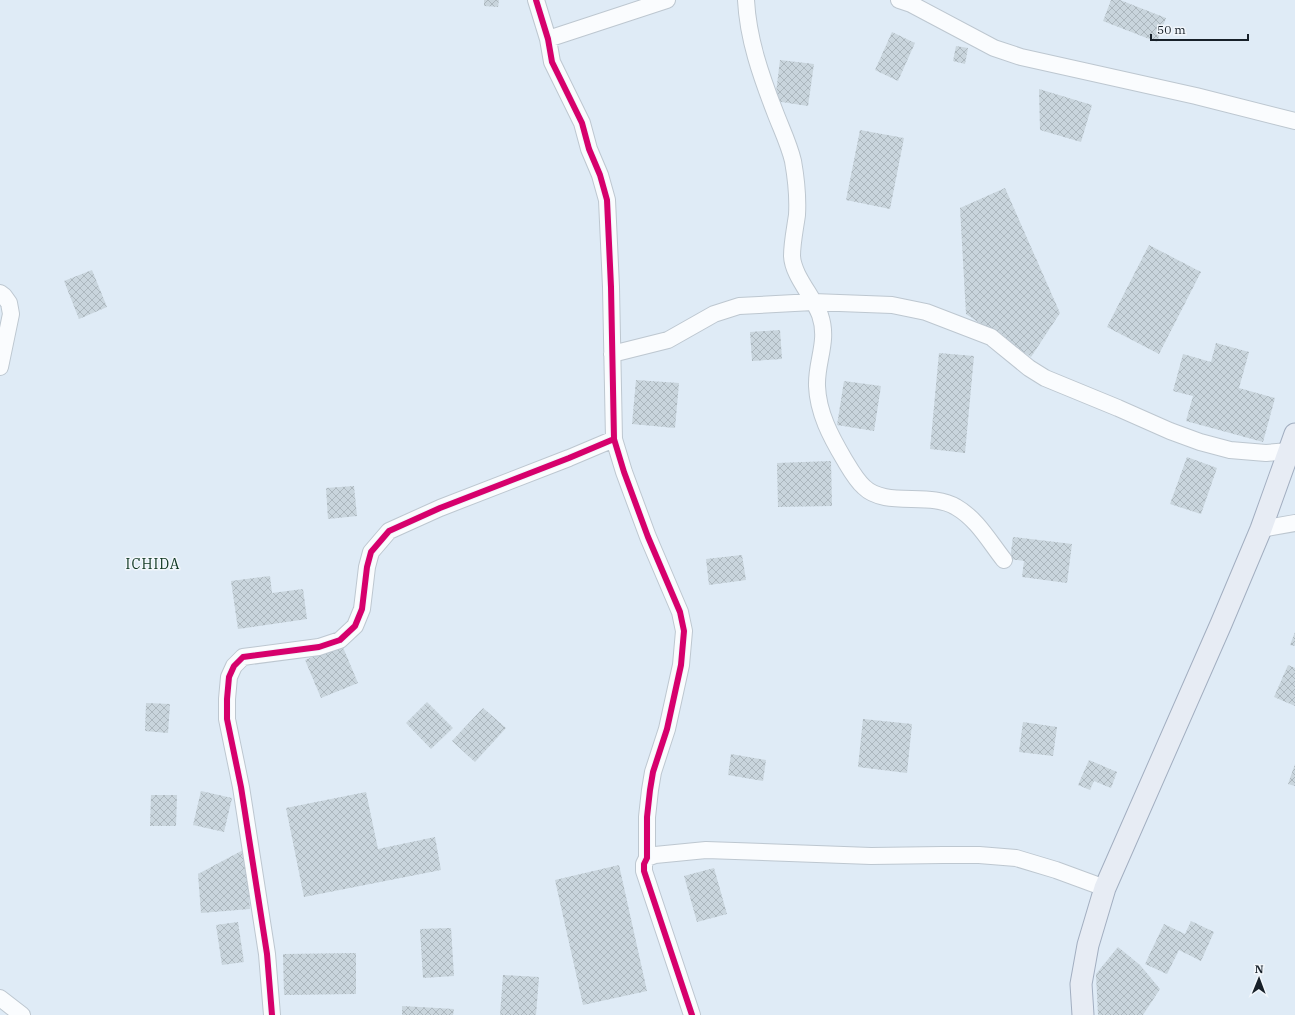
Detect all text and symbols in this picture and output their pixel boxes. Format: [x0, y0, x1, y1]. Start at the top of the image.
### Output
scale bar [1151, 16, 1248, 42]
text: 50 m [1157, 22, 1186, 37]
district label: ICHIDA [126, 555, 180, 573]
north arrow [1239, 959, 1279, 999]
text: N [1255, 962, 1264, 976]

